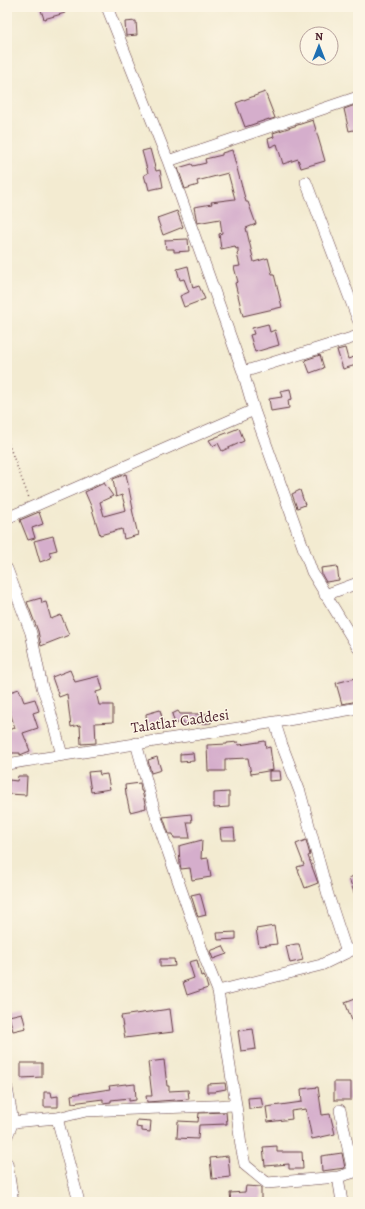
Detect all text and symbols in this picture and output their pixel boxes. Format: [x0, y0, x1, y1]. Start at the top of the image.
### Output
north arrow [299, 26, 339, 66]
text: N [315, 29, 323, 44]
street label: Talatlar Caddesi [130, 704, 230, 738]

